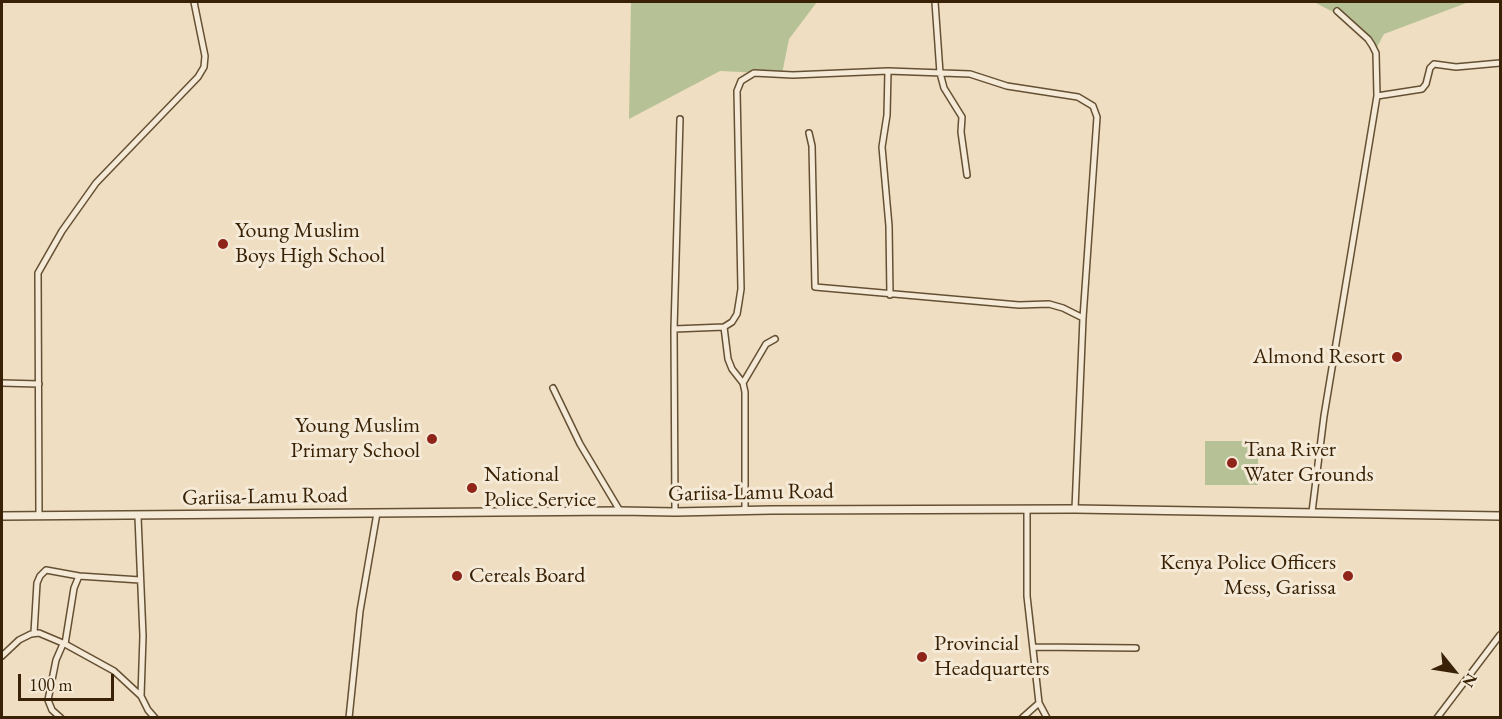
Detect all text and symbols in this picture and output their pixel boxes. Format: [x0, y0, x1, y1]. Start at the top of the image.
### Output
place label: Young Muslim Boys High School [235, 218, 385, 270]
marker: Young Muslim Boys High School [216, 237, 230, 251]
place label: Almond Resort [1253, 344, 1385, 370]
marker: Almond Resort [1390, 350, 1404, 364]
place label: Young Muslim Primary School [291, 413, 420, 464]
marker: Young Muslim Primary School [425, 432, 439, 446]
place label: Tana River Water Grounds [1244, 437, 1374, 488]
marker: Tana River Water Grounds [1225, 456, 1239, 470]
place label: National Police Service [484, 462, 596, 514]
street label: Gariisa-Lamu Road [668, 478, 834, 508]
marker: National Police Service [465, 481, 479, 495]
street label: Gariisa-Lamu Road [182, 482, 348, 512]
place label: Kenya Police Officers Mess, Garissa [1160, 550, 1336, 602]
place label: Cereals Board [469, 563, 585, 589]
marker: Cereals Board [450, 569, 464, 583]
marker: Kenya Police Officers Mess, Garissa [1341, 569, 1355, 583]
place label: Provincial Headquarters [934, 631, 1049, 682]
north arrow [1424, 641, 1484, 701]
marker: Provincial Headquarters [915, 650, 929, 664]
scale bar [21, 662, 117, 700]
text: N [1458, 669, 1482, 691]
text: 100 m [29, 673, 73, 696]

